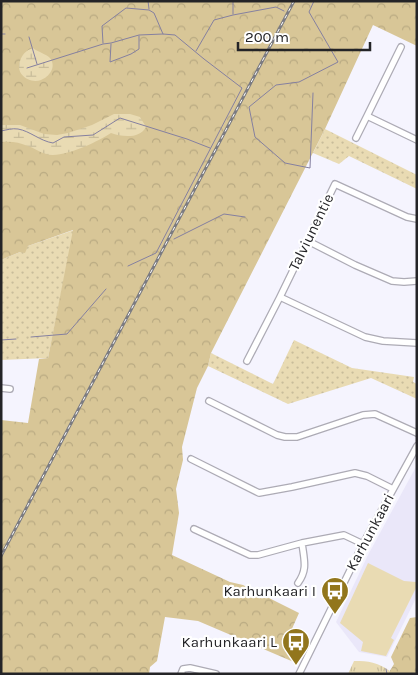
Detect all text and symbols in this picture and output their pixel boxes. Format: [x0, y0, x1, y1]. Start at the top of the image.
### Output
scale bar [238, 20, 370, 52]
text: 200 m [245, 28, 289, 46]
street label: Talviunentie [285, 191, 337, 273]
street label: Karhunkaari [342, 490, 398, 574]
bus stop icon: Karhunkaari I [320, 576, 350, 615]
place label: Karhunkaari I [223, 582, 316, 600]
bus stop icon: Karhunkaari L [281, 627, 311, 666]
place label: Karhunkaari L [182, 633, 277, 651]

